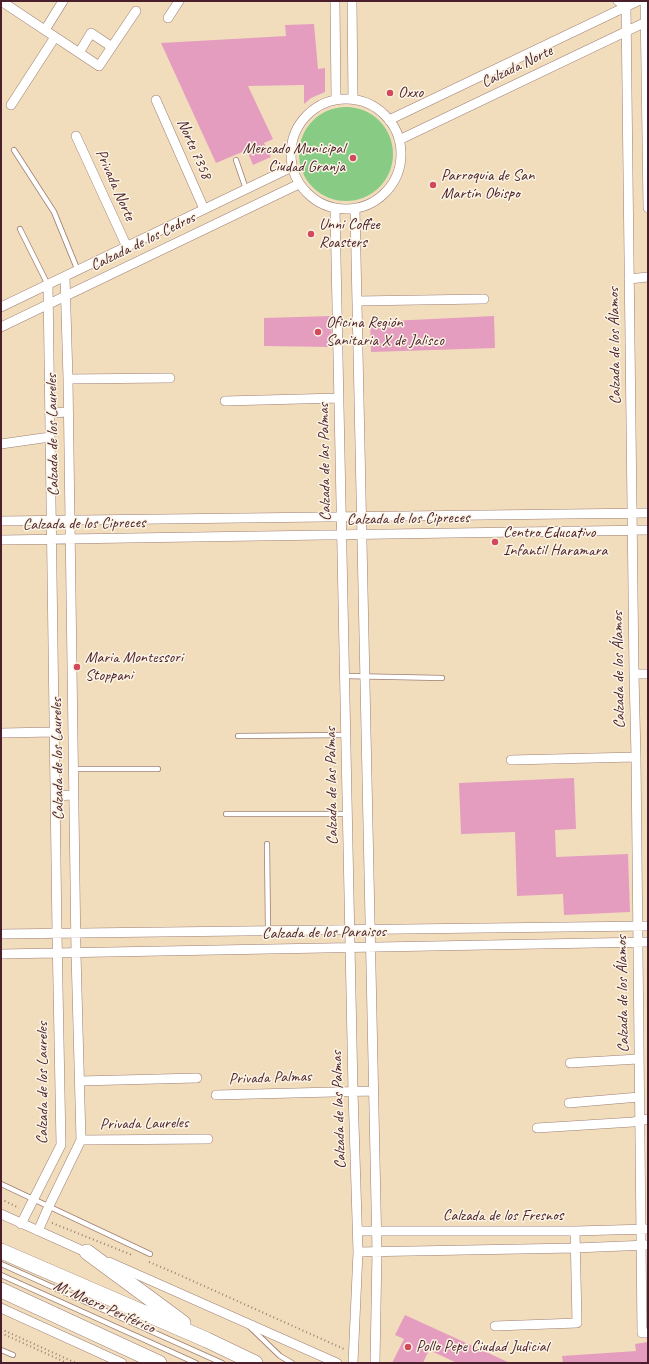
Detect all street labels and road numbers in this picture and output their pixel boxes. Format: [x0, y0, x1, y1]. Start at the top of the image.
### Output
street label: Calzada Norte [478, 42, 556, 92]
street label: Norte 7358 [172, 116, 216, 182]
street label: Privada Norte [91, 146, 139, 224]
street label: Calzada de los Cedros [87, 208, 199, 276]
street label: Calzada de los Álamos [604, 287, 626, 405]
street label: Calzada de los Laureles [42, 374, 64, 496]
street label: Calzada de las Palmas [314, 403, 336, 521]
street label: Calzada de los Cipreces [347, 508, 469, 530]
street label: Calzada de los Cipreces [23, 513, 145, 535]
street label: Calzada de los Álamos [608, 611, 630, 729]
street label: Calzada de los Laureles [47, 698, 69, 820]
street label: Calzada de las Palmas [321, 727, 343, 845]
street label: Calzada de los Paraisos [262, 922, 386, 944]
street label: Calzada de los Álamos [612, 935, 634, 1053]
street label: Calzada de los Laureles [33, 1022, 53, 1144]
street label: Calzada de las Palmas [327, 1051, 351, 1169]
street label: Privada Palmas [228, 1067, 312, 1089]
street label: Privada Laureles [99, 1114, 189, 1134]
street label: Calzada de los Fresnos [443, 1206, 563, 1226]
street label: Mi Macro Periférico [50, 1276, 158, 1338]

